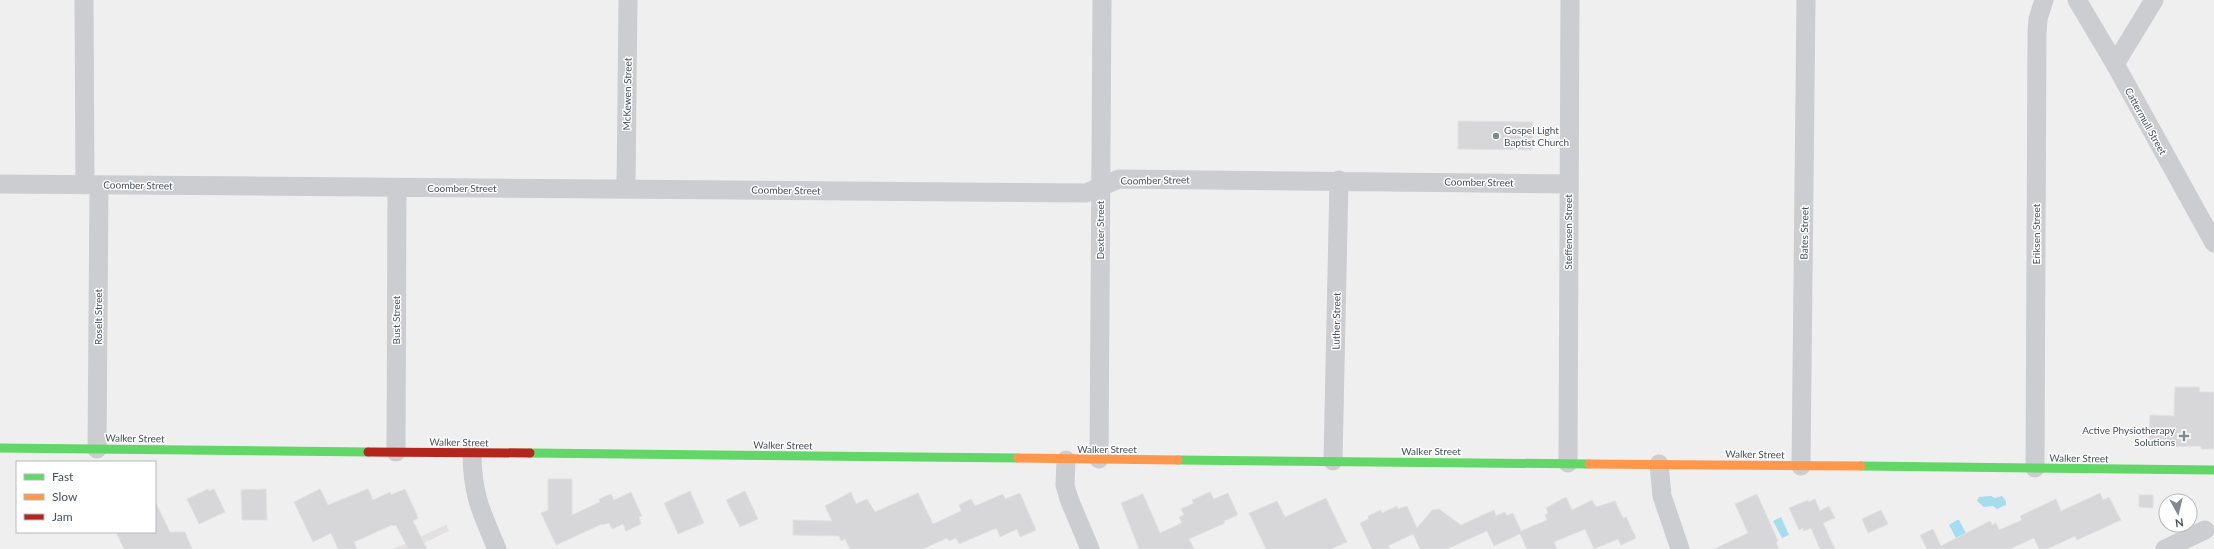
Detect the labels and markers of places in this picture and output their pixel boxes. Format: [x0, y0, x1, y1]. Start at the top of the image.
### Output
place label: Gospel Light Baptist Church [1504, 124, 1569, 148]
marker: Gospel Light Baptist Church [1491, 131, 1501, 141]
place label: Active Physiotherapy Solutions [2082, 424, 2176, 448]
marker: Active Physiotherapy Solutions [2178, 430, 2190, 442]

